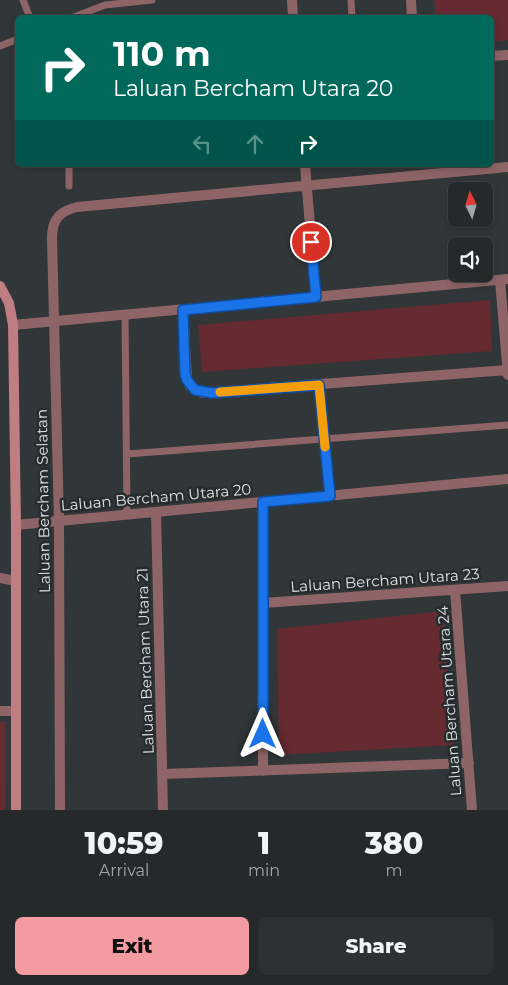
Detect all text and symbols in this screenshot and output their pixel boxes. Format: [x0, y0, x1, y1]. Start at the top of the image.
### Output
text: 110 m [113, 32, 211, 75]
icon: right [30, 35, 95, 100]
text: Laluan Bercham Utara 20 [113, 75, 393, 102]
icon: left [188, 130, 216, 158]
icon: ahead [241, 130, 269, 158]
icon: right [294, 130, 322, 158]
north arrow [448, 182, 492, 228]
map controls [448, 182, 493, 282]
pin [290, 221, 332, 263]
icon: arrive [297, 228, 325, 256]
button: sound [448, 237, 493, 282]
street label: Laluan Bercham Selatan [32, 409, 54, 593]
street label: Laluan Bercham Utara 20 [60, 479, 252, 515]
street label: Laluan Bercham Utara 23 [290, 564, 480, 596]
street label: Laluan Bercham Utara 21 [132, 567, 158, 755]
street label: Laluan Bercham Utara 24 [433, 605, 465, 797]
position arrow [236, 707, 288, 759]
text: 10:59 [85, 825, 163, 862]
text: 1 [258, 825, 270, 862]
text: 380 [365, 825, 423, 862]
text: Arrival [99, 861, 149, 880]
text: min [248, 861, 280, 880]
text: m [386, 861, 403, 880]
button: Exit [15, 917, 249, 975]
button: Share [259, 917, 493, 975]

